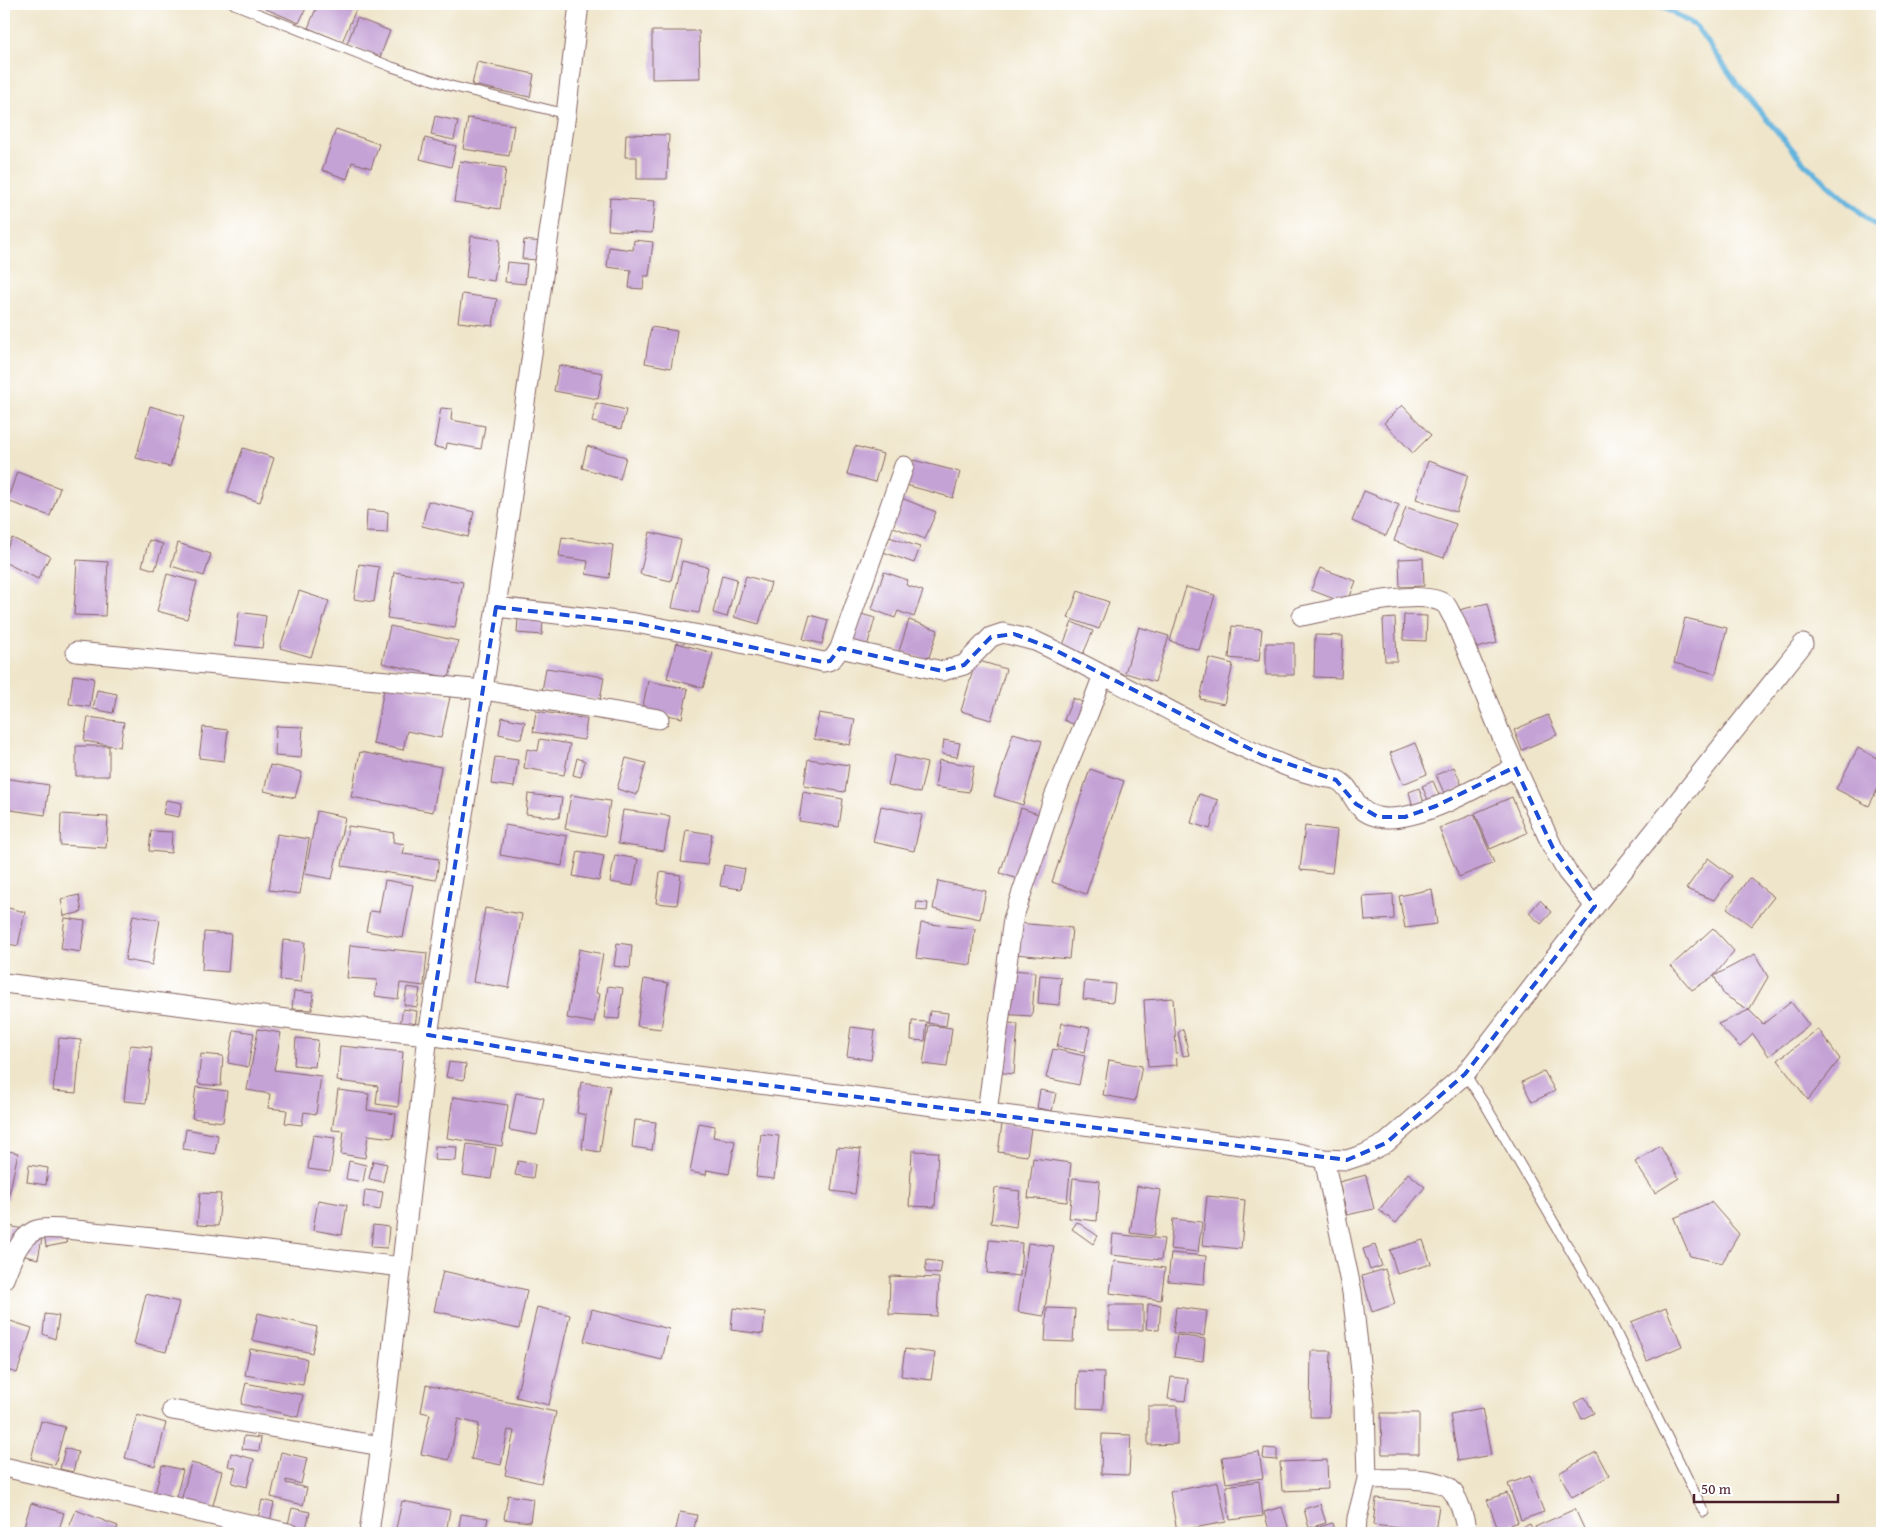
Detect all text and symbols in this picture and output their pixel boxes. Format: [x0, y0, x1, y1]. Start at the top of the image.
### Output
scale bar [1694, 1472, 1837, 1504]
text: 50 m [1701, 1478, 1732, 1499]

